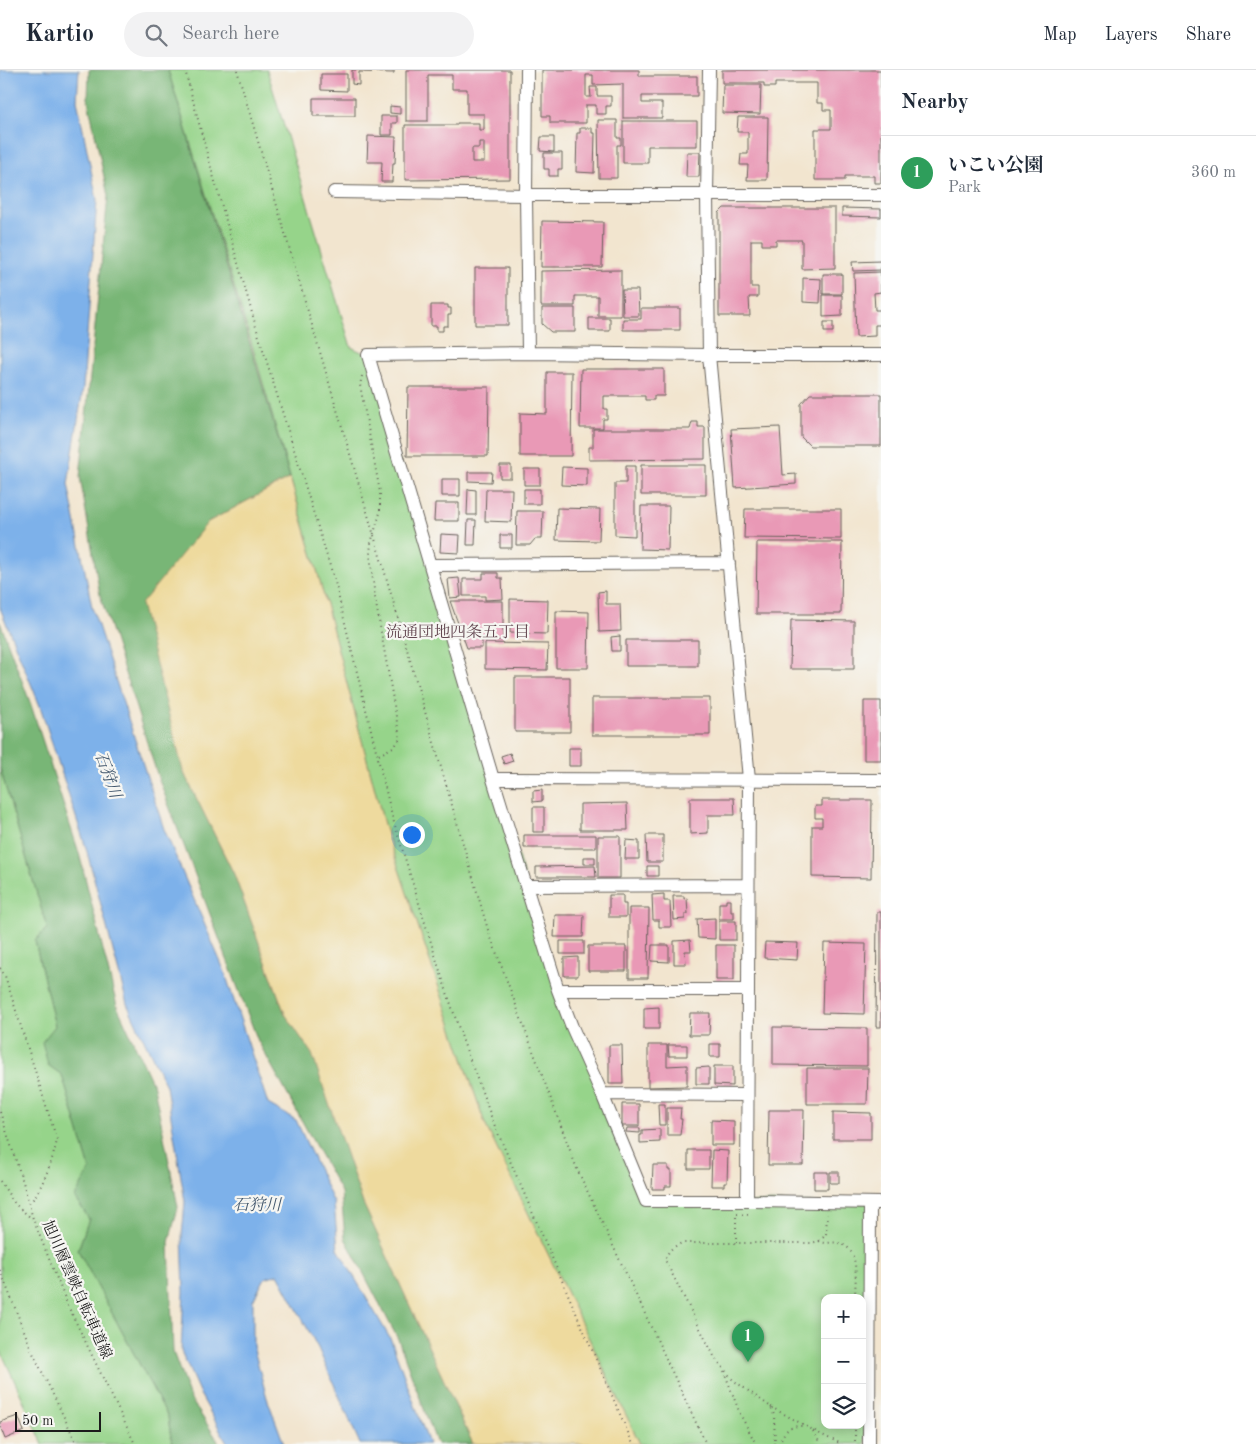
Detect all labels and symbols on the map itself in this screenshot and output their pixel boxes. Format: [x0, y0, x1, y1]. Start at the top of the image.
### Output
district label: 流通団地四条五丁目 [386, 623, 530, 641]
water label: 石狩川 [91, 749, 125, 802]
your location [399, 822, 425, 848]
water label: 石狩川 [233, 1196, 283, 1214]
street label: 旭川層雲峡自転車道線 [39, 1218, 115, 1362]
pin: 1 [732, 1321, 764, 1362]
scale bar [15, 1409, 101, 1432]

